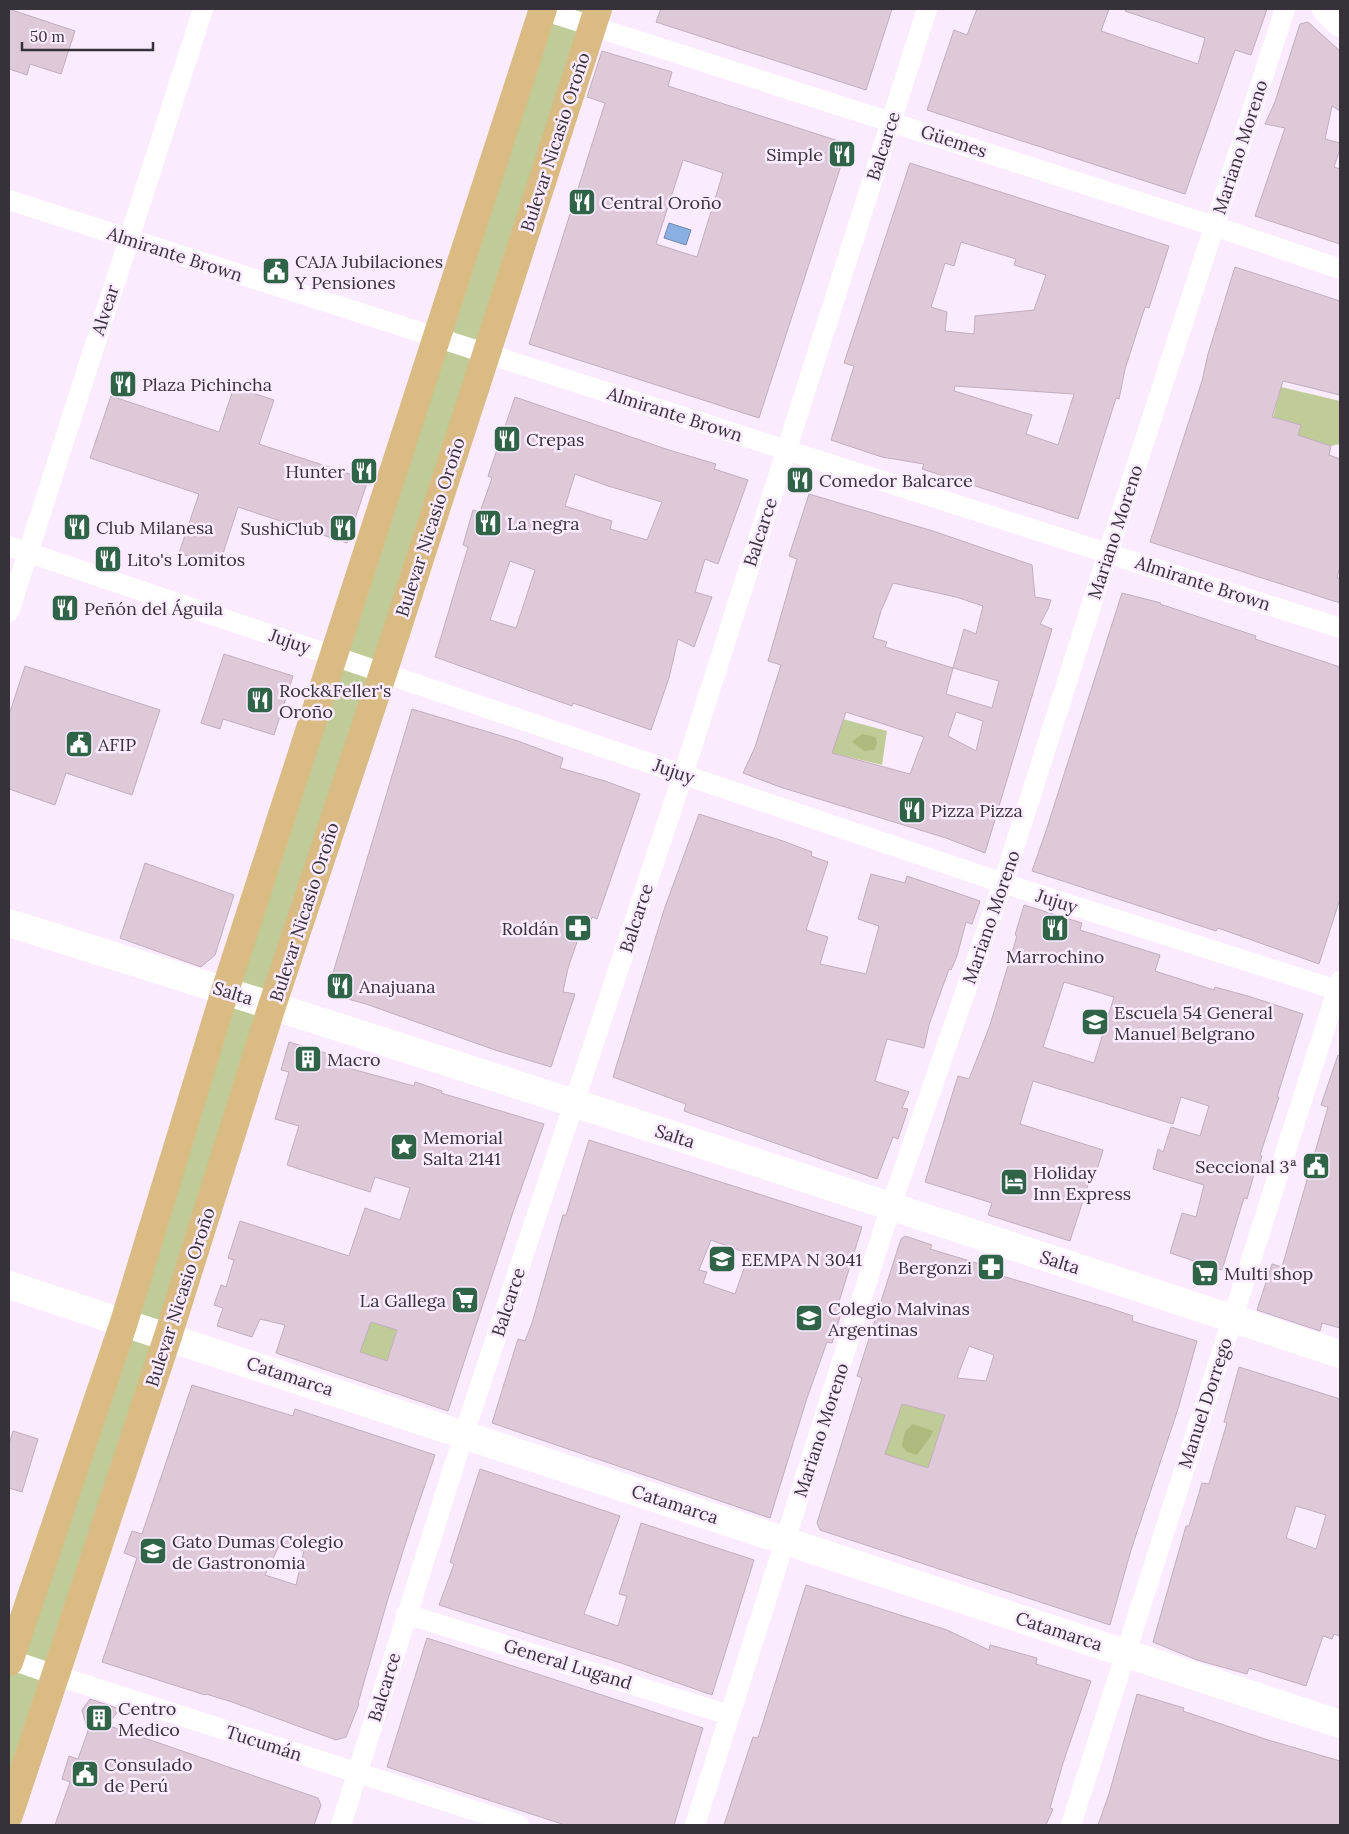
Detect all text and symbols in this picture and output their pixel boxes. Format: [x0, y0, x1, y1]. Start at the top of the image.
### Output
scale bar [22, 20, 154, 52]
text: 50 m [30, 27, 65, 46]
street label: Bulevar Nicasio Oroño [515, 49, 595, 235]
street label: Mariano Moreno [1207, 77, 1273, 217]
street label: Balcarce [861, 108, 905, 183]
street label: Güemes [918, 119, 990, 163]
restaurant icon: Simple [827, 139, 857, 169]
place label: Simple [766, 143, 823, 166]
restaurant icon: Central Oroño [567, 187, 597, 217]
place label: Central Oroño [601, 191, 722, 214]
street label: Almirante Brown [103, 221, 246, 287]
place label: CAJA Jubilaciones Y Pensiones [294, 250, 443, 294]
public building icon: CAJA Jubilaciones Y Pensiones [261, 256, 291, 286]
street label: Alvear [86, 282, 124, 339]
restaurant icon: Plaza Pichincha [108, 369, 138, 399]
place label: Plaza Pichincha [142, 373, 272, 396]
street label: Almirante Brown [603, 381, 746, 447]
restaurant icon: Crepas [492, 424, 522, 454]
place label: Crepas [526, 428, 584, 451]
street label: Bulevar Nicasio Oroño [390, 434, 470, 620]
restaurant icon: Hunter [349, 456, 379, 486]
place label: Hunter [285, 460, 345, 483]
street label: Mariano Moreno [1082, 462, 1148, 602]
restaurant icon: Comedor Balcarce [785, 465, 815, 495]
place label: Comedor Balcarce [819, 469, 973, 492]
street label: Balcarce [738, 494, 782, 569]
restaurant icon: La negra [473, 508, 503, 538]
restaurant icon: Club Milanesa [62, 512, 92, 542]
place label: La negra [507, 512, 579, 535]
restaurant icon: SushiClub [328, 513, 358, 543]
place label: Club Milanesa [96, 516, 214, 539]
place label: SushiClub [240, 517, 324, 540]
restaurant icon: Lito's Lomitos [93, 544, 123, 574]
place label: Lito's Lomitos [127, 548, 245, 571]
street label: Almirante Brown [1131, 550, 1274, 616]
restaurant icon: Peñón del Águila [50, 593, 80, 623]
place label: Peñón del Águila [84, 597, 223, 620]
street label: Jujuy [265, 623, 314, 659]
place label: Rock&Feller's Oroño [279, 679, 391, 723]
restaurant icon: Rock&Feller's Oroño [245, 685, 275, 715]
public building icon: AFIP [64, 729, 94, 759]
place label: AFIP [97, 733, 136, 756]
street label: Jujuy [649, 753, 698, 789]
restaurant icon: Pizza Pizza [897, 795, 927, 825]
place label: Pizza Pizza [931, 799, 1023, 822]
street label: Bulevar Nicasio Oroño [264, 819, 344, 1005]
street label: Mariano Moreno [957, 847, 1025, 987]
street label: Balcarce [614, 880, 658, 955]
street label: Jujuy [1032, 883, 1081, 919]
pharmacy icon: Roldán [563, 913, 593, 943]
restaurant icon: Marrochino [1040, 913, 1070, 943]
place label: Roldán [501, 917, 559, 940]
place label: Marrochino [1006, 945, 1104, 968]
restaurant icon: Anajuana [325, 971, 355, 1001]
place label: Anajuana [358, 975, 435, 998]
street label: Salta [210, 976, 256, 1010]
place label: Escuela 54 General Manuel Belgrano [1114, 1001, 1273, 1045]
school or university icon: Escuela 54 General Manuel Belgrano [1080, 1007, 1110, 1037]
building icon: Macro [293, 1044, 323, 1074]
place label: Macro [327, 1048, 381, 1071]
street label: Salta [652, 1119, 698, 1153]
place label: Memorial Salta 2141 [423, 1126, 503, 1170]
place icon: Memorial Salta 2141 [389, 1132, 419, 1162]
public building icon: Seccional 3ª [1301, 1151, 1331, 1181]
place label: Seccional 3ª [1195, 1155, 1297, 1178]
place label: Holiday Inn Express [1033, 1161, 1131, 1205]
hotel icon: Holiday Inn Express [999, 1167, 1029, 1197]
street label: Bulevar Nicasio Oroño [140, 1204, 220, 1390]
school or university icon: EEMPA N 3041 [707, 1244, 737, 1274]
street label: Salta [1037, 1245, 1083, 1279]
place label: EEMPA N 3041 [741, 1248, 862, 1271]
pharmacy icon: Bergonzi [976, 1252, 1006, 1282]
place label: Bergonzi [898, 1256, 972, 1279]
supermarket icon: Multi shop [1190, 1258, 1220, 1288]
place label: Multi shop [1224, 1262, 1313, 1285]
street label: Balcarce [486, 1264, 530, 1339]
supermarket icon: La Gallega [450, 1285, 480, 1315]
place label: La Gallega [359, 1289, 446, 1312]
place label: Colegio Malvinas Argentinas [827, 1297, 970, 1341]
school or university icon: Colegio Malvinas Argentinas [794, 1303, 824, 1333]
street label: Manuel Dorrego [1173, 1335, 1237, 1471]
street label: Catamarca [244, 1351, 336, 1401]
street label: Mariano Moreno [788, 1360, 854, 1500]
street label: Catamarca [629, 1479, 721, 1529]
place label: Gato Dumas Colegio de Gastronomia [172, 1530, 343, 1574]
school or university icon: Gato Dumas Colegio de Gastronomia [138, 1536, 168, 1566]
street label: Catamarca [1013, 1606, 1105, 1656]
street label: General Lugand [501, 1634, 635, 1694]
street label: Balcarce [363, 1649, 405, 1724]
place label: Centro Medico [118, 1697, 180, 1741]
building icon: Centro Medico [84, 1703, 114, 1733]
street label: Tucumán [223, 1720, 305, 1766]
place label: Consulado de Perú [104, 1753, 193, 1797]
public building icon: Consulado de Perú [70, 1759, 100, 1789]

